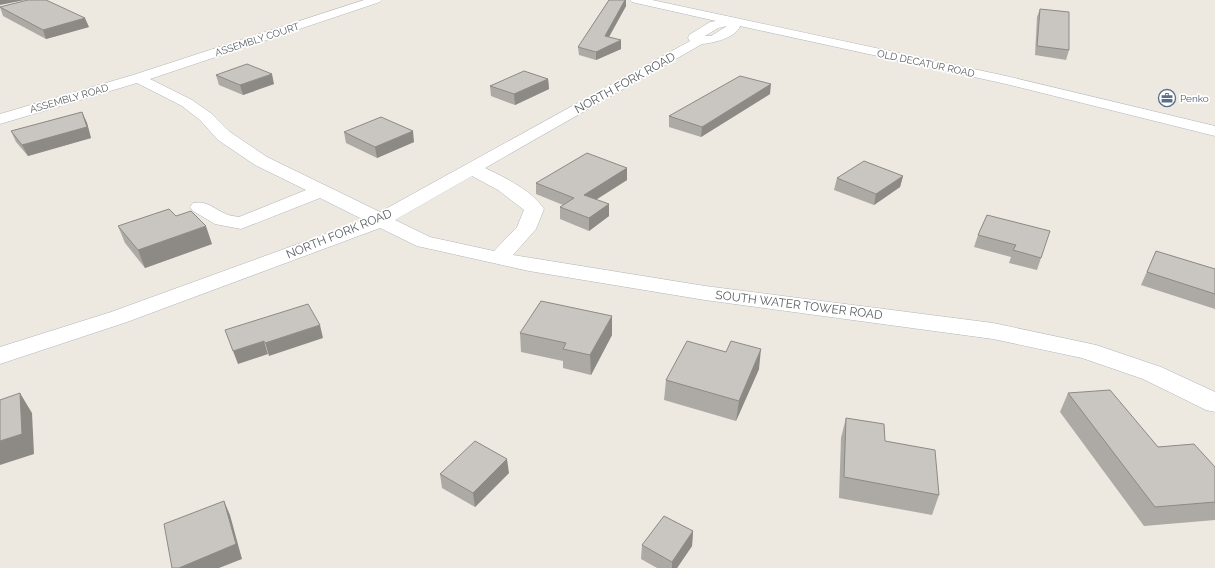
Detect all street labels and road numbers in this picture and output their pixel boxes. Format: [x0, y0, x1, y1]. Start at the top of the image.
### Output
street label: ASSEMBLY COURT [214, 21, 301, 58]
street label: OLD DECATUR ROAD [876, 48, 976, 79]
street label: NORTH FORK ROAD [572, 49, 678, 116]
street label: ASSEMBLY ROAD [28, 82, 110, 115]
street label: NORTH FORK ROAD [284, 206, 394, 262]
street label: SOUTH WATER TOWER ROAD [715, 288, 884, 322]

